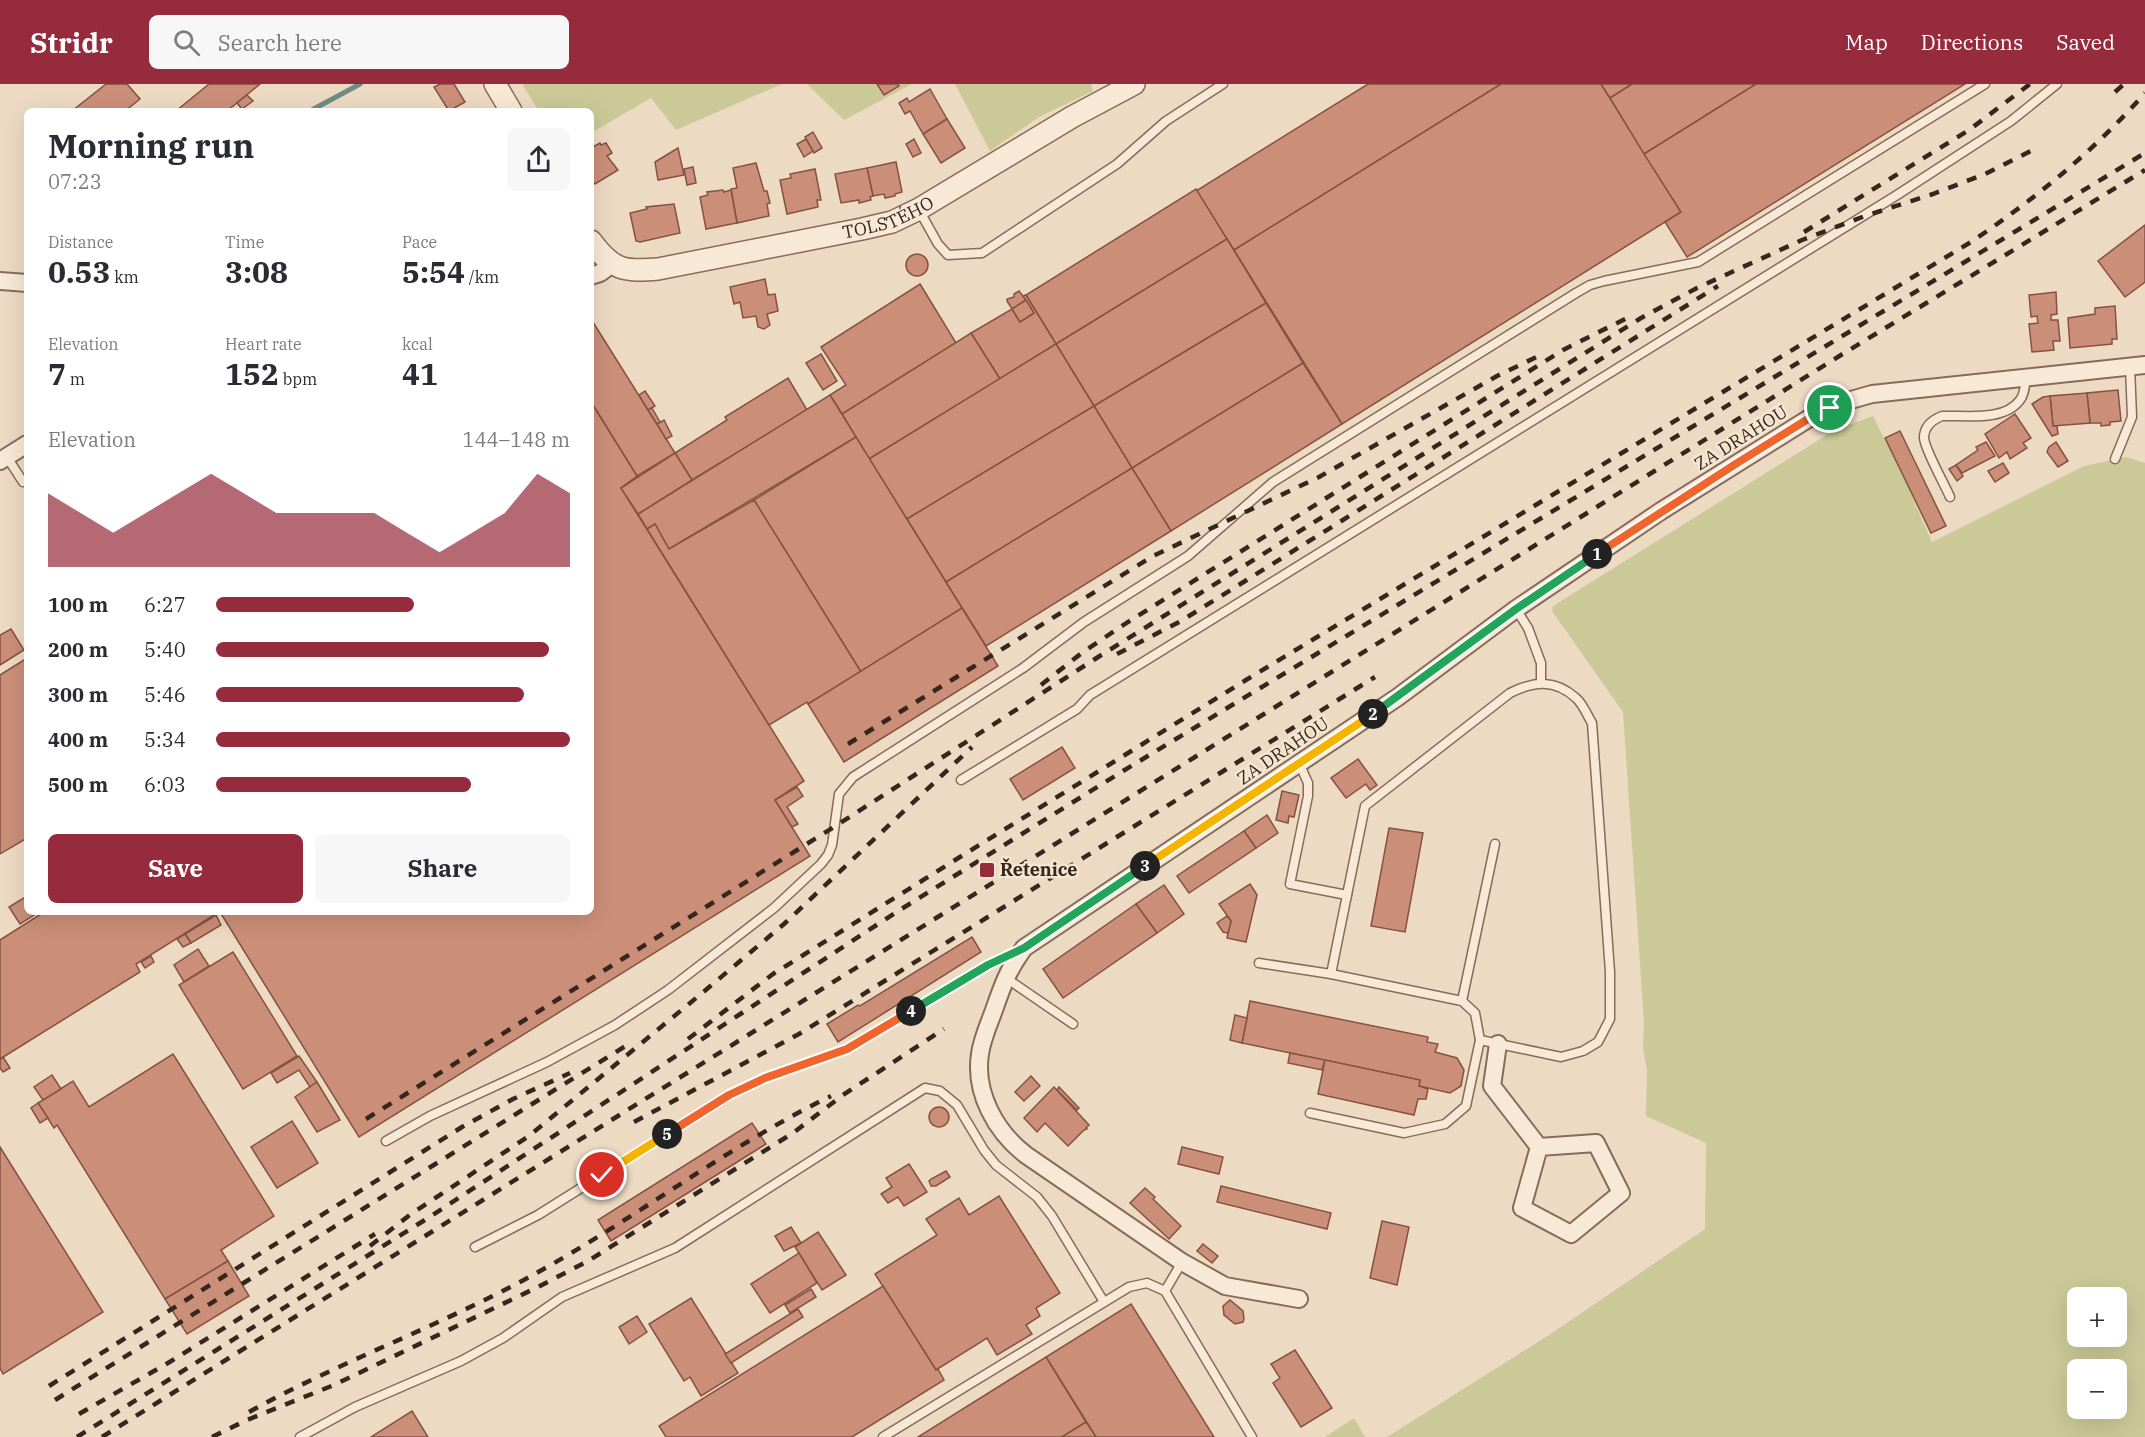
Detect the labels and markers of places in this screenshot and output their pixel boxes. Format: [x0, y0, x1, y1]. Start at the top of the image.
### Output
pin [1804, 382, 1855, 433]
pin: 1 [1582, 539, 1612, 569]
pin: 2 [1358, 699, 1388, 729]
pin: 3 [1130, 851, 1160, 881]
place label: Řetenice [1000, 858, 1078, 881]
marker: Řetenice [978, 861, 996, 879]
pin: 4 [896, 996, 926, 1026]
pin: 5 [652, 1119, 682, 1149]
pin [576, 1149, 627, 1200]

